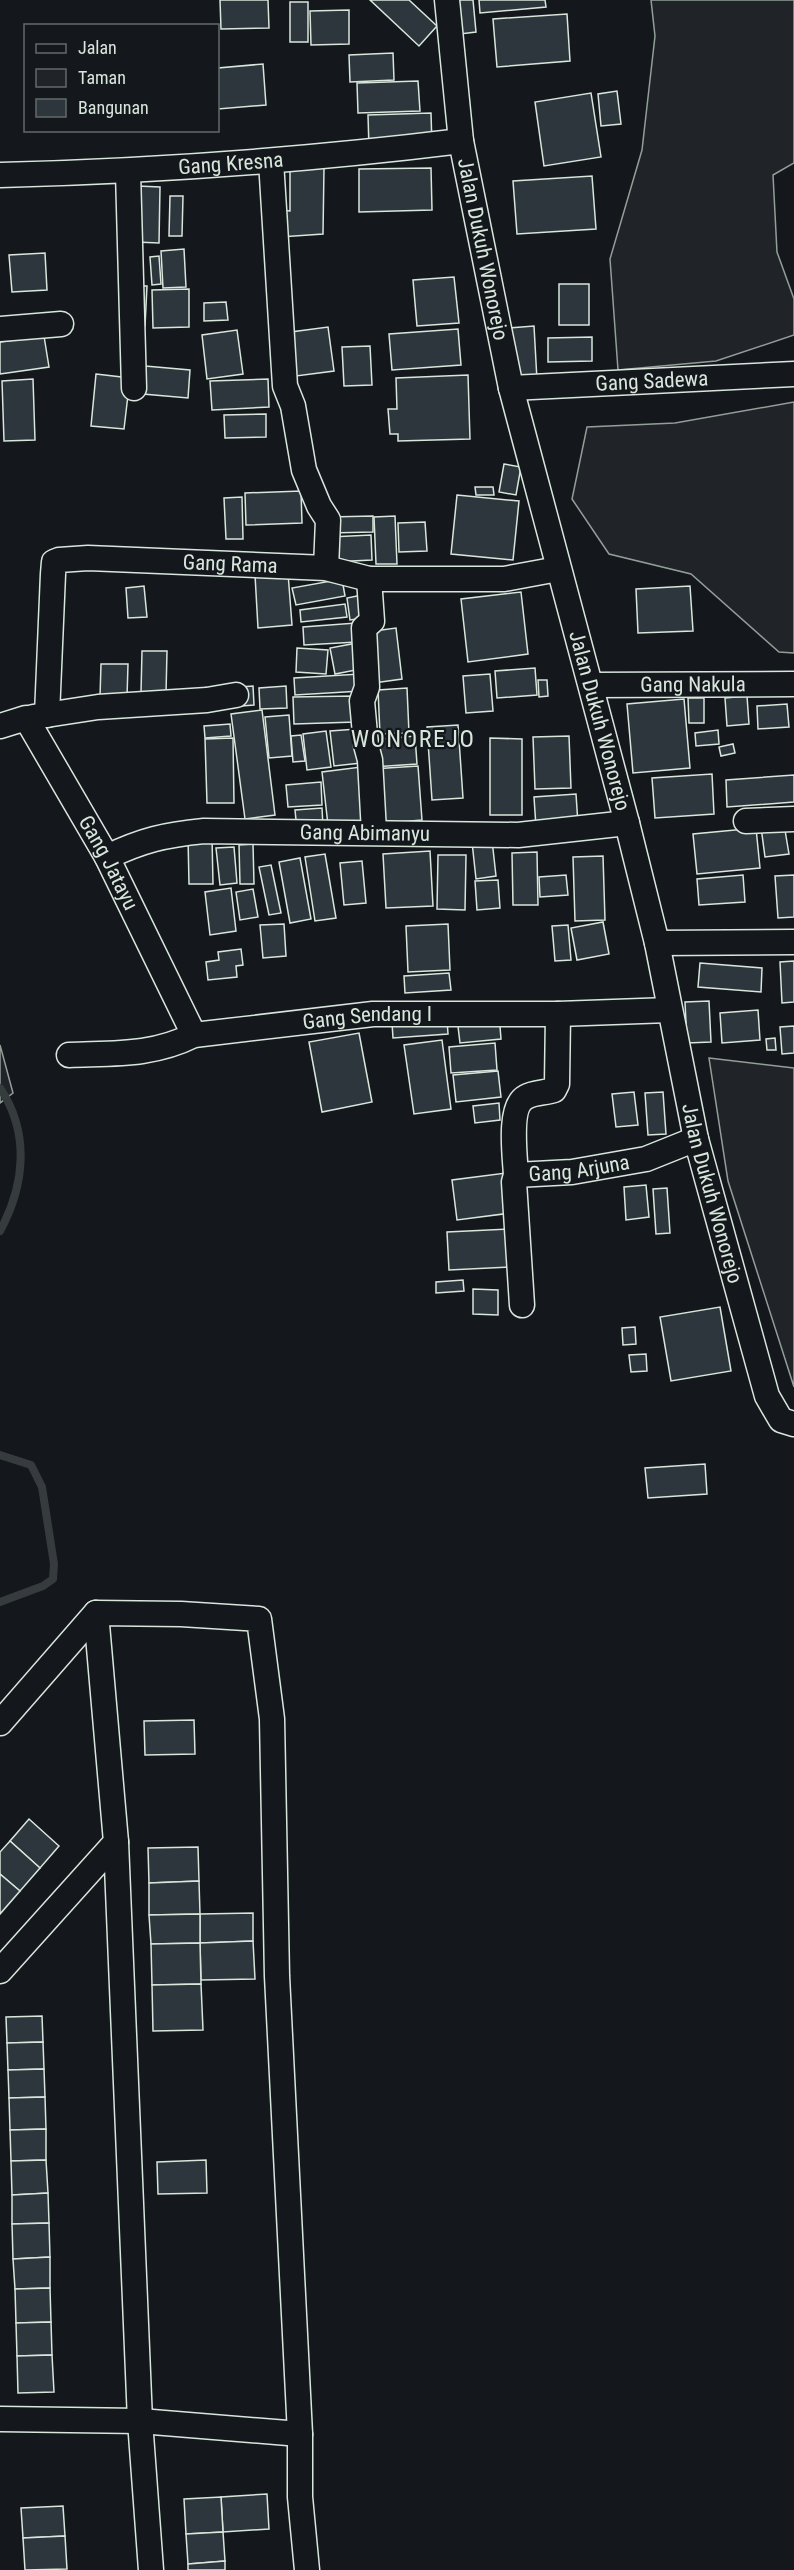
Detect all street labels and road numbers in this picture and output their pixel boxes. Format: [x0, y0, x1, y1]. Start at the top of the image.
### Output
street label: Gang Kresna [177, 148, 284, 179]
street label: Jalan Dukuh Wonorejo [453, 156, 513, 342]
street label: Gang Sadewa [595, 366, 709, 396]
street label: Gang Rama [182, 550, 278, 578]
street label: Jalan Dukuh Wonorejo [564, 628, 635, 813]
street label: Gang Nakula [640, 672, 746, 697]
street label: Gang Jatayu [74, 812, 143, 914]
street label: Gang Abimanyu [300, 820, 430, 846]
street label: Gang Sendang I [301, 1002, 432, 1034]
street label: Jalan Dukuh Wonorejo [677, 1101, 747, 1286]
street label: Gang Arjuna [528, 1150, 631, 1186]

